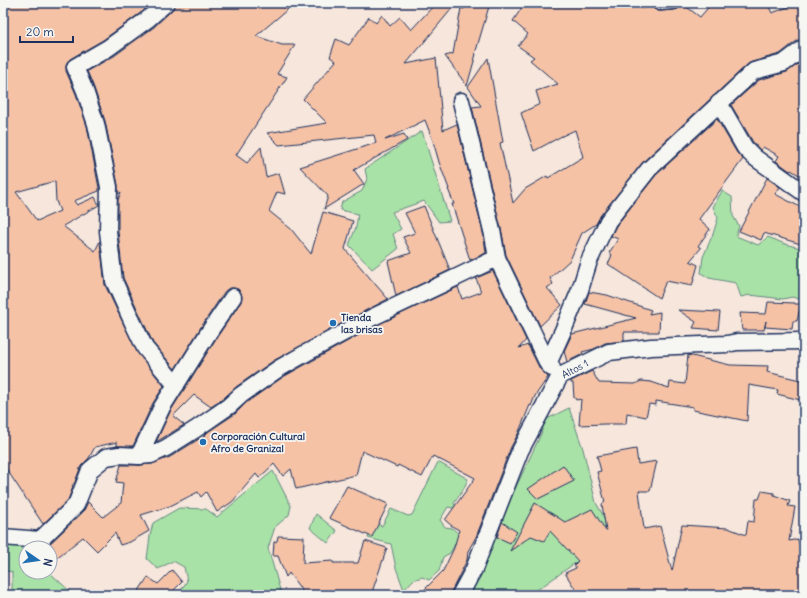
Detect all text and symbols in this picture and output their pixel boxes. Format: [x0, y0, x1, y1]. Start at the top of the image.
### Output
scale bar [20, 18, 73, 44]
text: 20 m [26, 24, 54, 39]
place label: Tienda las brisas [341, 311, 383, 336]
marker: Tienda las brisas [328, 318, 338, 328]
street label: Altos 1 [559, 357, 591, 381]
place label: Corporación Cultural Afro de Granizal [211, 430, 305, 455]
marker: Corporación Cultural Afro de Granizal [198, 437, 208, 447]
north arrow [18, 540, 58, 580]
text: N [40, 557, 55, 568]

